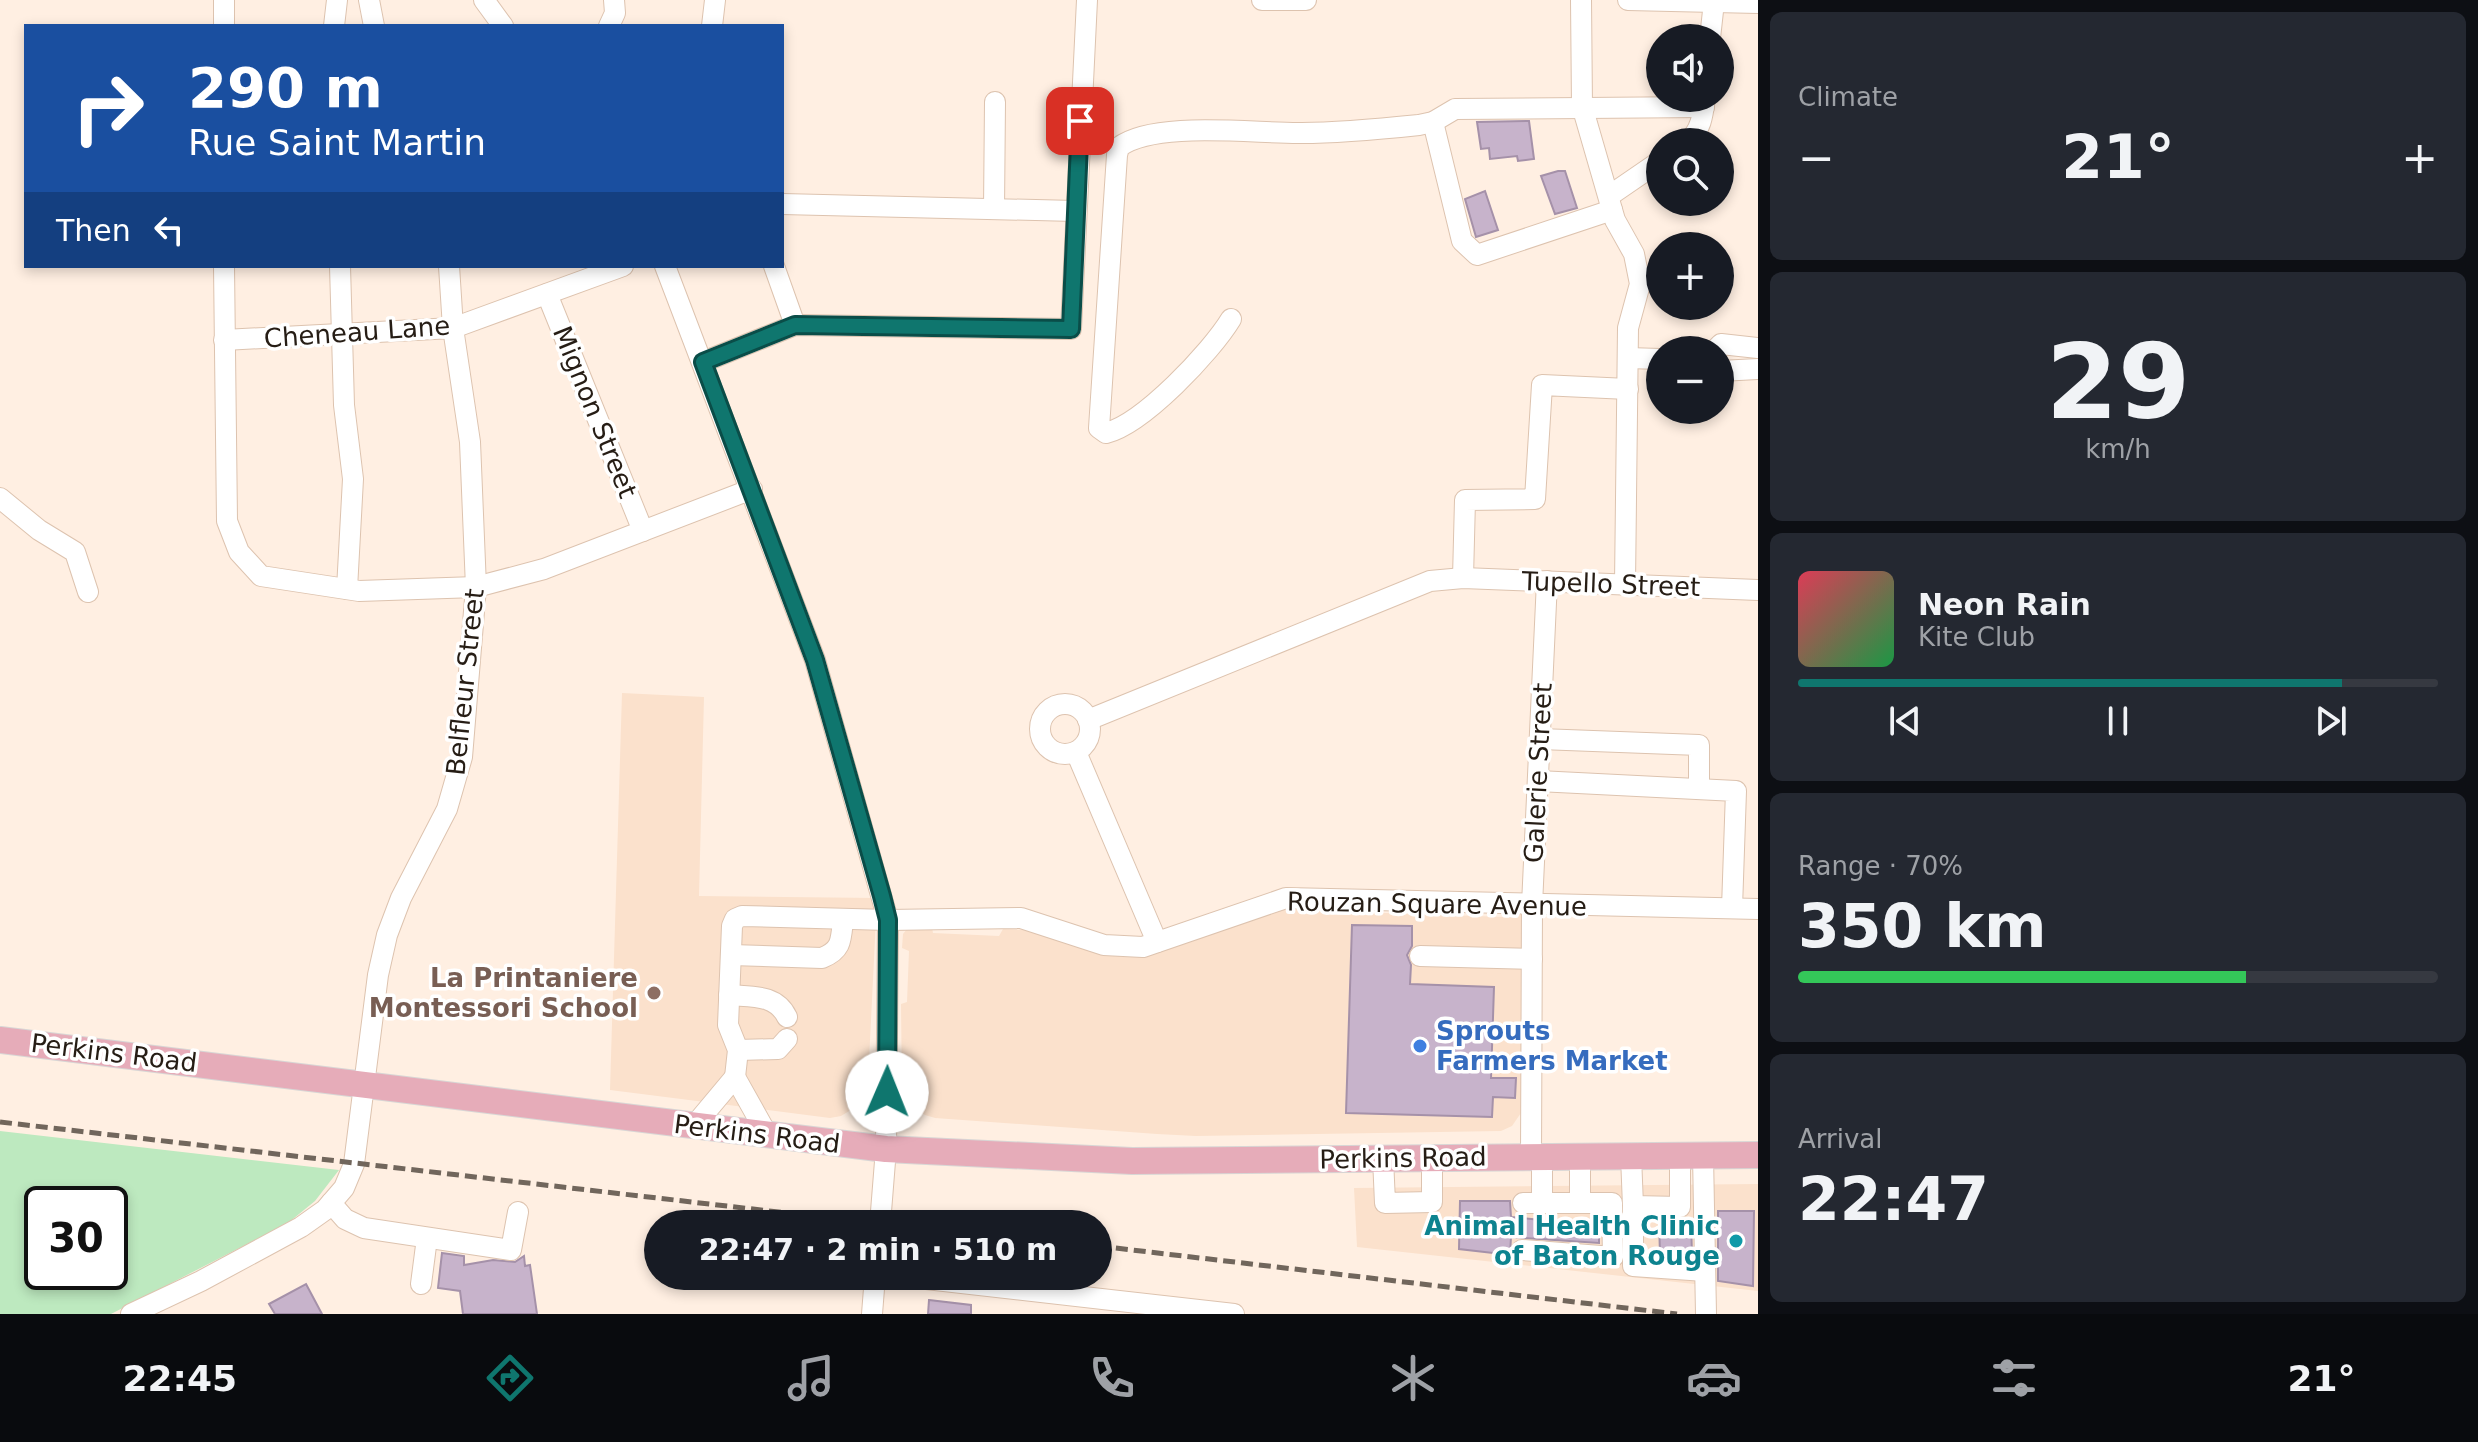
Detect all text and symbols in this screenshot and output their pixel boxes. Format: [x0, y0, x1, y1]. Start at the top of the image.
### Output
map controls [1646, 24, 1734, 424]
button: sound [1646, 24, 1734, 112]
text: 290 m [188, 55, 383, 120]
icon: right [56, 56, 160, 160]
text: Climate [1798, 82, 1898, 112]
pin [1046, 87, 1114, 155]
icon: arrive [1058, 99, 1102, 143]
text: Rue Saint Martin [188, 122, 486, 163]
text: 21° [2061, 122, 2175, 192]
button: search [1646, 128, 1734, 216]
text: − [1798, 132, 1835, 183]
text: + [2401, 132, 2438, 183]
icon: left [147, 208, 191, 252]
text: Then [56, 213, 131, 248]
button: + [1646, 232, 1734, 320]
street label: Cheneau Lane [263, 311, 451, 353]
text: 29 [2046, 321, 2190, 443]
street label: Mignon Street [547, 322, 643, 502]
button: − [1646, 336, 1734, 424]
text: km/h [2085, 434, 2151, 464]
street label: Tupello Street [1520, 566, 1701, 602]
street label: Belfleur Street [440, 587, 490, 777]
text: Neon Rain [1918, 587, 2091, 622]
text: Kite Club [1918, 622, 2035, 652]
street label: Galerie Street [1518, 682, 1558, 864]
icon: previous [1883, 699, 1927, 743]
icon: pause [2096, 699, 2140, 743]
icon: next [2309, 699, 2353, 743]
text: Range · 70% [1798, 851, 1963, 881]
street label: Rouzan Square Avenue [1287, 886, 1587, 922]
text: 350 km [1798, 891, 2047, 961]
place label: La Printaniere Montessori School [369, 963, 638, 1023]
marker: La Printaniere Montessori School [645, 984, 663, 1002]
place label: Sprouts Farmers Market [1436, 1016, 1668, 1076]
street label: Perkins Road [29, 1028, 199, 1078]
marker: Sprouts Farmers Market [1411, 1037, 1429, 1055]
position arrow [845, 1050, 929, 1134]
street label: Perkins Road [672, 1109, 842, 1159]
text: Arrival [1798, 1124, 1882, 1154]
street label: Perkins Road [1319, 1142, 1487, 1174]
text: 22:47 [1798, 1164, 1989, 1234]
speed limit sign: 30 [24, 1186, 128, 1290]
place label: Animal Health Clinic of Baton Rouge [1424, 1211, 1720, 1271]
text: 22:47 · 2 min · 510 m [699, 1232, 1057, 1267]
marker: Animal Health Clinic of Baton Rouge [1727, 1232, 1745, 1250]
icon: directions [482, 1350, 538, 1406]
icon: music [783, 1350, 839, 1406]
icon: phone [1084, 1350, 1140, 1406]
icon: climate [1385, 1350, 1441, 1406]
icon: car [1686, 1350, 1742, 1406]
icon: filters [1986, 1350, 2042, 1406]
text: 22:45 [122, 1358, 237, 1399]
text: 21° [2287, 1358, 2356, 1399]

